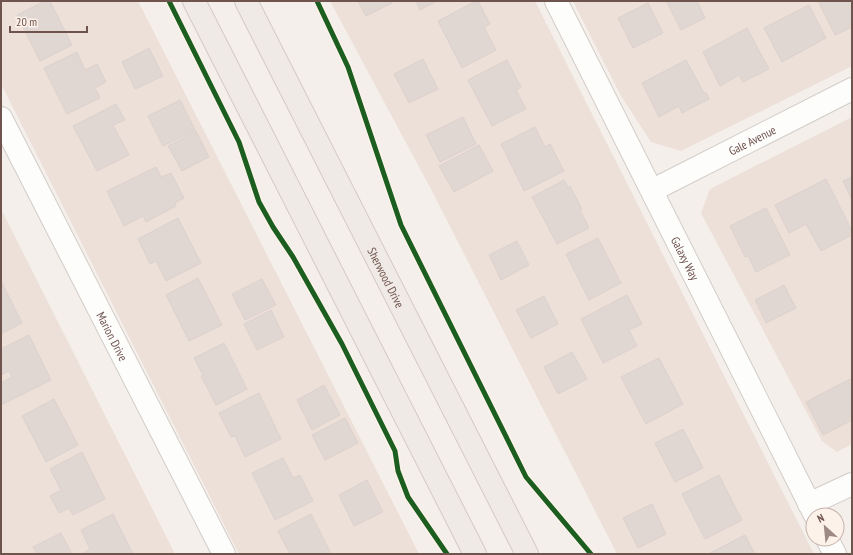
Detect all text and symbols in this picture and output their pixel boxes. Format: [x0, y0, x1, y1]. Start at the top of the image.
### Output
scale bar [10, 8, 87, 34]
text: 20 m [16, 14, 37, 29]
street label: Gale Avenue [726, 121, 778, 158]
street label: Galaxy Way [668, 234, 703, 283]
street label: Sherwood Drive [365, 245, 408, 310]
street label: Marion Drive [94, 309, 131, 363]
north arrow [805, 507, 845, 547]
text: N [815, 510, 826, 526]

